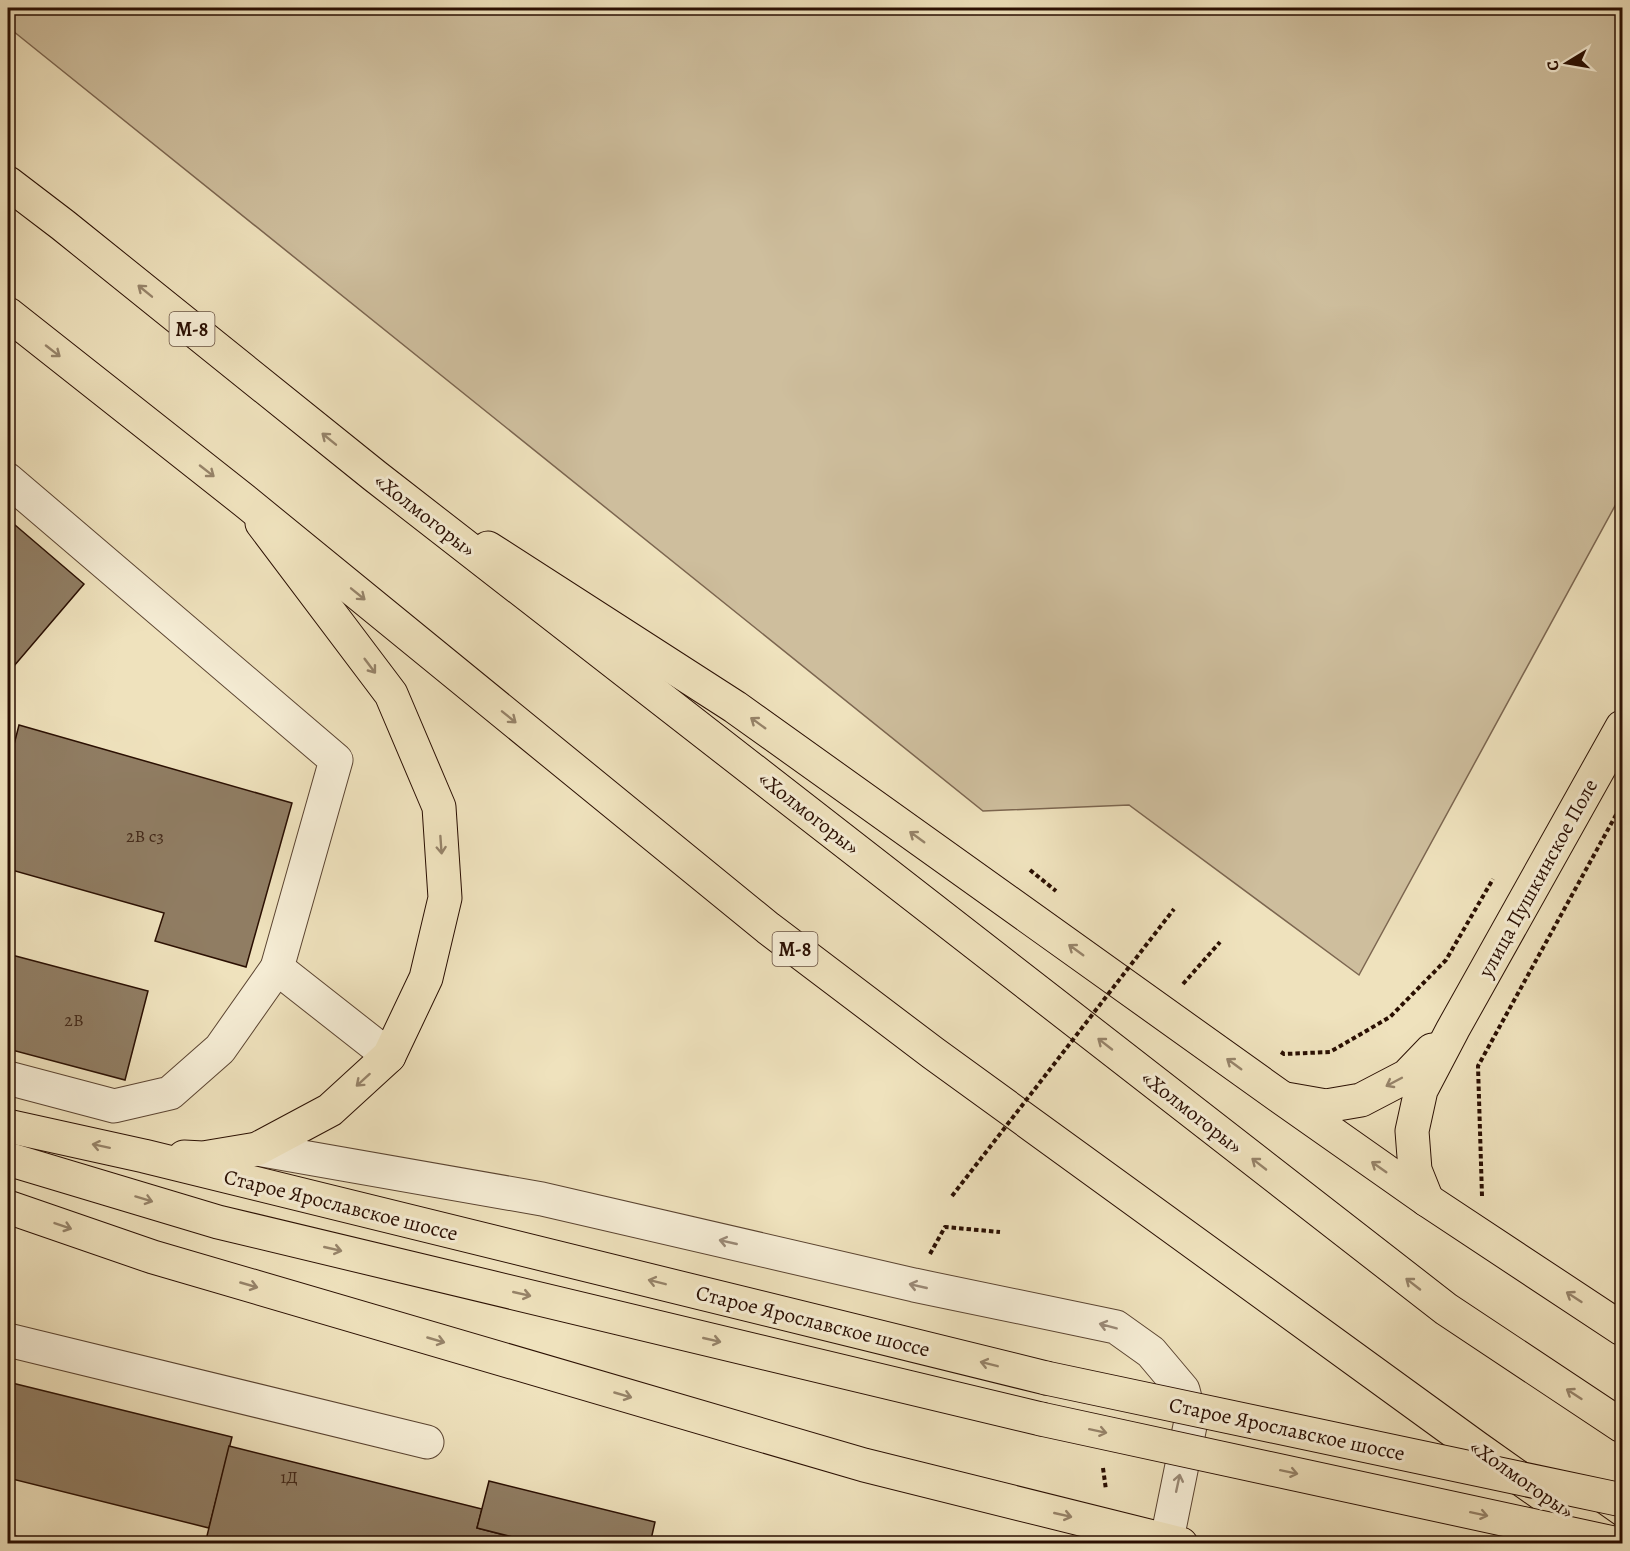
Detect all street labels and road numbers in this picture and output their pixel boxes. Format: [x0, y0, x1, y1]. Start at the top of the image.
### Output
road number: М-8 [170, 312, 214, 346]
street label: «Холмогоры» [369, 467, 481, 563]
street label: «Холмогоры» [753, 765, 865, 861]
street label: улица Пушкинское Поле [1471, 774, 1604, 983]
road number: М-8 [772, 932, 818, 966]
street label: «Холмогоры» [1136, 1064, 1248, 1160]
street label: Старое Ярославское шоссе [221, 1162, 461, 1248]
street label: Старое Ярославское шоссе [693, 1278, 933, 1364]
street label: Старое Ярославское шоссе [1167, 1390, 1407, 1468]
street label: «Холмогоры» [1464, 1433, 1580, 1525]

